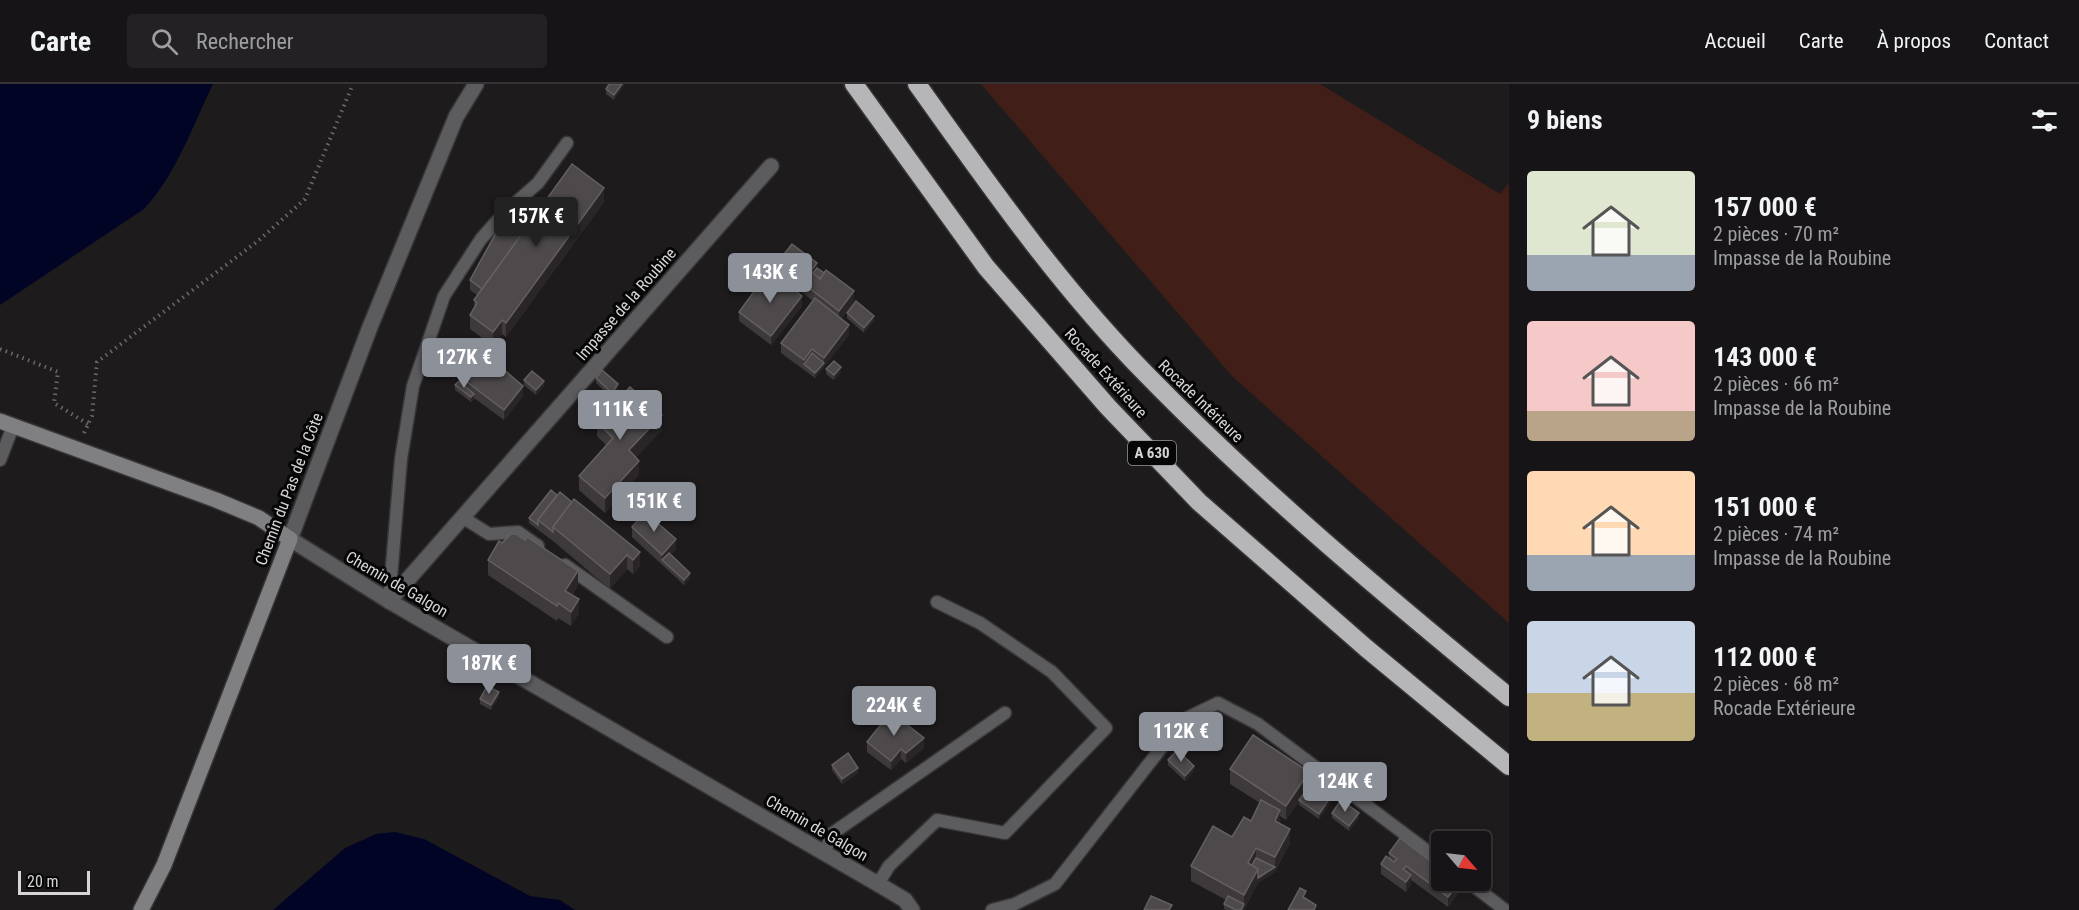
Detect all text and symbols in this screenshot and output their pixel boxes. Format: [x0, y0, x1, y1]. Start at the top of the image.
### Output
search box [127, 14, 547, 68]
text: Carte [30, 25, 91, 58]
icon: search [148, 25, 181, 58]
text: Rechercher [196, 29, 293, 54]
text: Accueil [1705, 29, 1766, 53]
text: Carte [1799, 29, 1844, 53]
text: À propos [1877, 29, 1951, 53]
text: Contact [1984, 29, 2049, 53]
icon: filters [2028, 104, 2061, 137]
text: 9 biens [1527, 105, 1603, 135]
text: 157 000 € [1713, 192, 1817, 222]
icon: home [1575, 195, 1647, 267]
pin: 157K € [487, 197, 585, 248]
text: 157K € [508, 204, 564, 228]
text: 2 pièces · 70 m² [1713, 222, 1839, 246]
street label: Impasse de la Roubine [572, 244, 680, 364]
text: Impasse de la Roubine [1713, 246, 1891, 270]
pin: 143K € [721, 253, 819, 304]
text: 143K € [742, 260, 798, 284]
street label: Rocade Extérieure [1061, 324, 1151, 422]
pin: 127K € [415, 338, 513, 389]
text: 143 000 € [1713, 342, 1817, 372]
text: 127K € [436, 345, 492, 369]
icon: home [1575, 345, 1647, 417]
street label: Rocade Intérieure [1155, 356, 1247, 446]
text: 2 pièces · 66 m² [1713, 372, 1839, 396]
pin: 111K € [571, 390, 669, 441]
text: Impasse de la Roubine [1713, 396, 1891, 420]
text: 111K € [592, 397, 648, 421]
street label: Chemin du Pas de la Côte [251, 410, 327, 568]
road number: A 630 [1128, 441, 1176, 465]
pin: 151K € [605, 482, 703, 533]
text: 151K € [626, 489, 682, 513]
text: 151 000 € [1713, 492, 1817, 522]
icon: home [1575, 495, 1647, 567]
text: 2 pièces · 74 m² [1713, 522, 1839, 546]
text: Impasse de la Roubine [1713, 546, 1891, 570]
street label: Chemin de Galgon [342, 547, 452, 621]
text: 112 000 € [1713, 642, 1817, 672]
pin: 187K € [440, 644, 538, 695]
icon: home [1575, 645, 1647, 717]
text: 187K € [461, 651, 517, 675]
text: 2 pièces · 68 m² [1713, 672, 1839, 696]
pin: 224K € [845, 686, 943, 737]
text: 224K € [866, 693, 922, 717]
text: Rocade Extérieure [1713, 696, 1855, 720]
pin: 112K € [1132, 712, 1230, 763]
text: 112K € [1153, 719, 1209, 743]
pin: 124K € [1296, 762, 1394, 813]
text: 124K € [1317, 769, 1373, 793]
street label: Chemin de Galgon [762, 791, 872, 865]
north arrow [1431, 831, 1491, 891]
map controls [1431, 831, 1491, 891]
scale bar [18, 868, 90, 896]
text: 20 m [27, 872, 59, 891]

